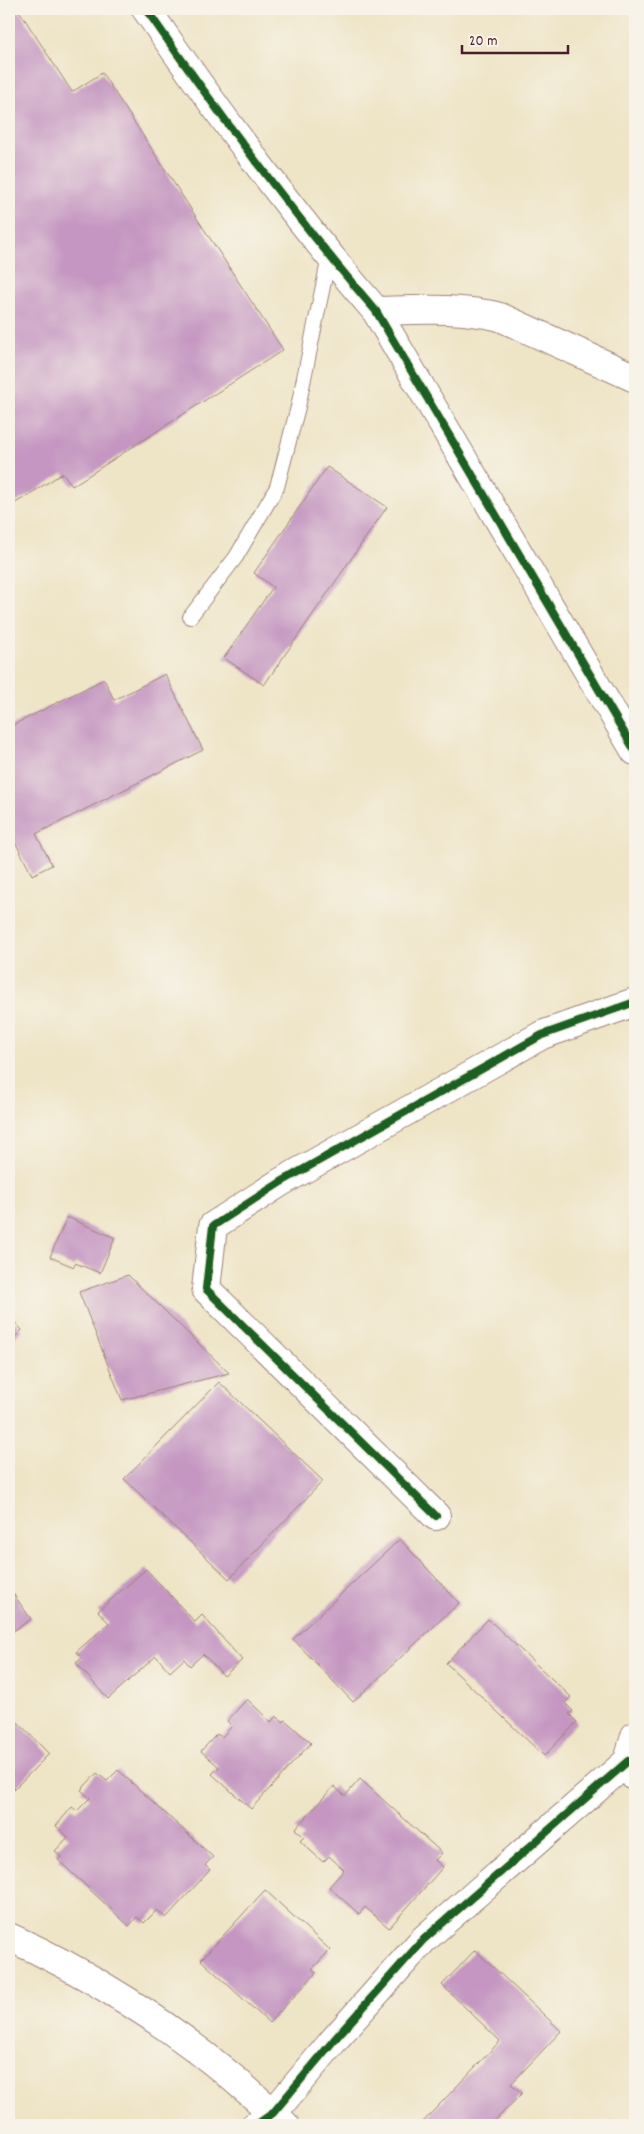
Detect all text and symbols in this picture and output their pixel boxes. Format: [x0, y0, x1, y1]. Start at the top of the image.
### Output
scale bar [462, 22, 568, 54]
text: 20 m [469, 31, 497, 53]

